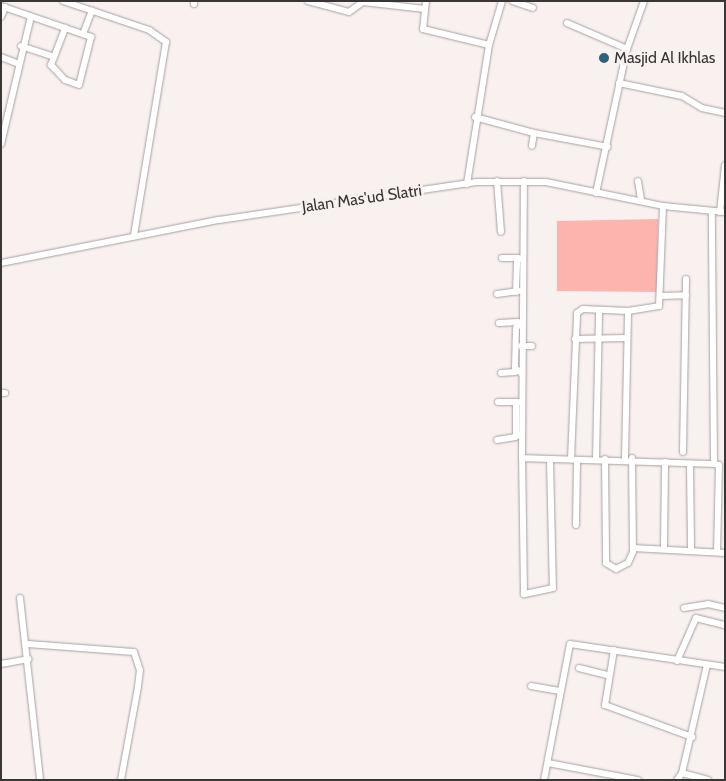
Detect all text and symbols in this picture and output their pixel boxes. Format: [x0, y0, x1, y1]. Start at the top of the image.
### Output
place label: Masjid Al Ikhlas [614, 48, 715, 68]
marker: Masjid Al Ikhlas [598, 52, 610, 64]
street label: Jalan Mas'ud Slatri [301, 181, 423, 217]

